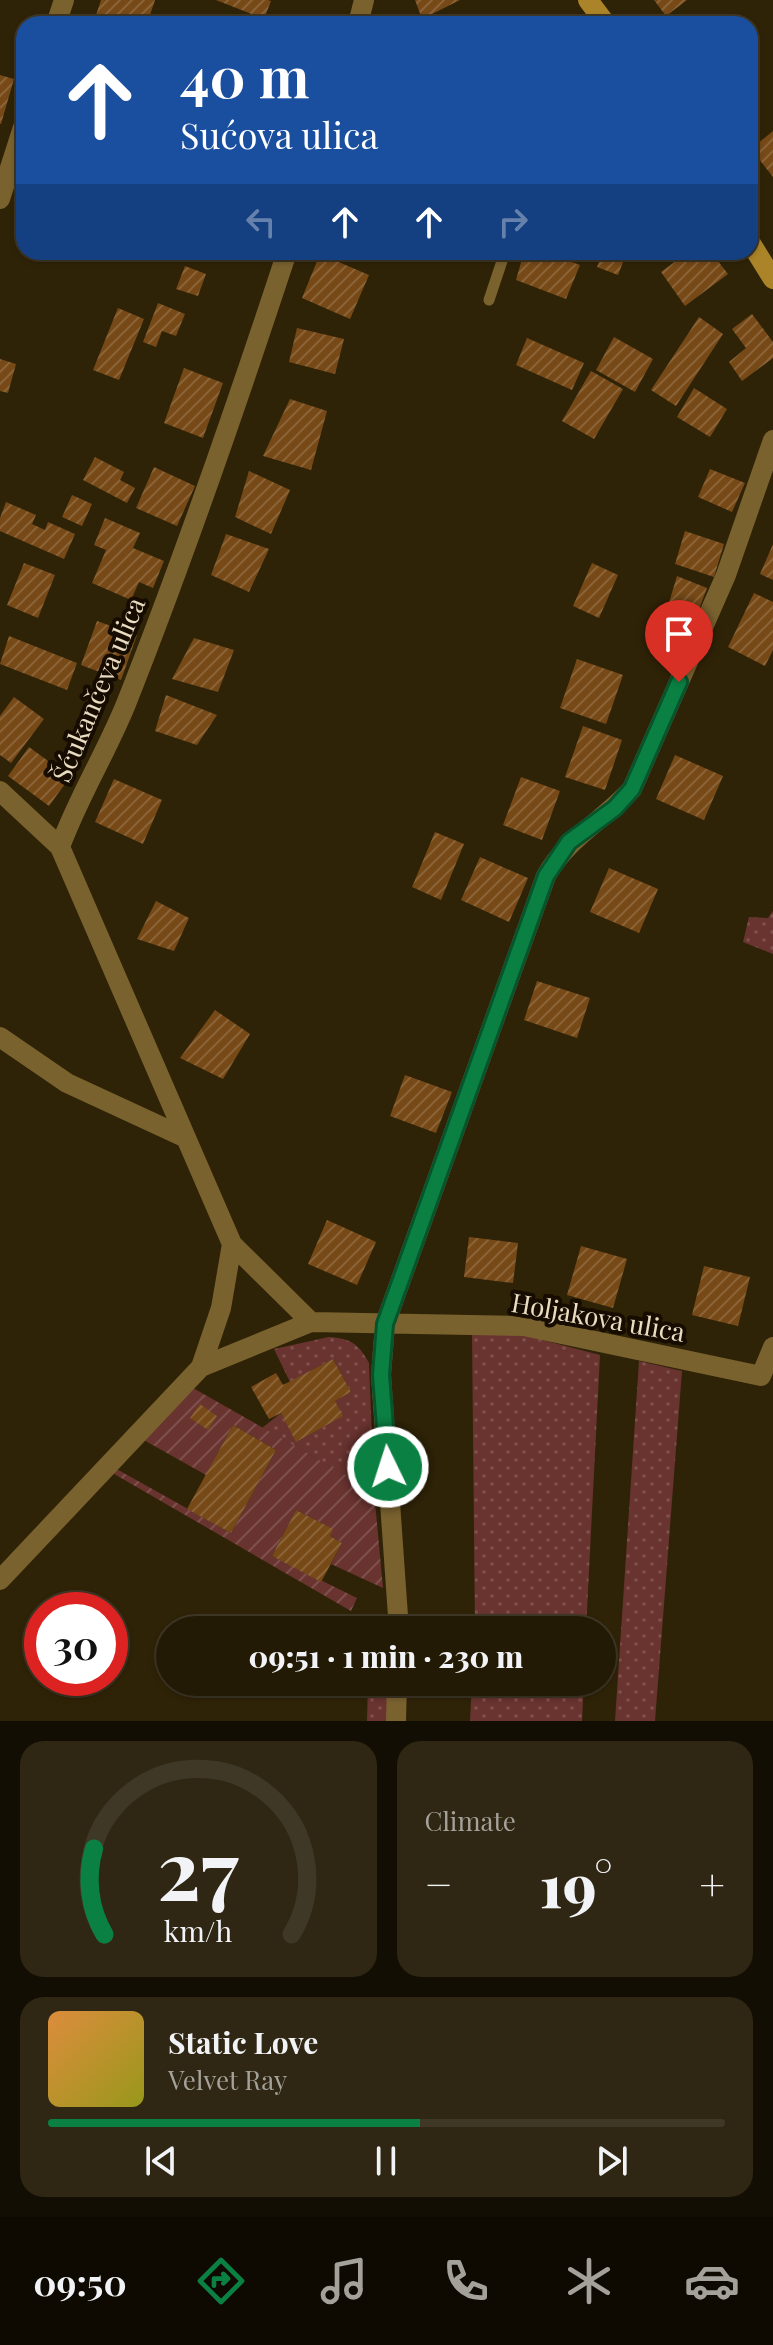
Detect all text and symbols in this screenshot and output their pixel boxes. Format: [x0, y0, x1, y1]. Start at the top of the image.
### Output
text: 40 m [180, 38, 309, 113]
icon: ahead [48, 48, 152, 152]
text: Sućova ulica [180, 110, 378, 158]
icon: left [239, 200, 283, 244]
icon: ahead [323, 200, 367, 244]
icon: ahead [407, 200, 451, 244]
icon: right [491, 200, 535, 244]
street label: Šćukančeva ulica [43, 592, 152, 787]
pin [645, 600, 713, 682]
icon: arrive [657, 612, 701, 656]
street label: Holjakova ulica [509, 1284, 688, 1349]
position arrow [346, 1425, 430, 1509]
speed limit sign: 30 [24, 1592, 128, 1696]
text: 09:51 · 1 min · 230 m [249, 1636, 523, 1676]
text: Climate [425, 1803, 516, 1838]
text: 27 [158, 1811, 239, 1922]
text: 19° [540, 1843, 613, 1923]
text: − [425, 1853, 453, 1912]
text: + [699, 1853, 725, 1912]
text: km/h [164, 1911, 233, 1949]
text: Static Love [168, 2022, 318, 2062]
text: Velvet Ray [168, 2062, 287, 2097]
icon: previous [139, 2139, 183, 2183]
icon: pause [364, 2139, 408, 2183]
icon: next [590, 2139, 634, 2183]
icon: directions [193, 2253, 249, 2309]
icon: music [316, 2253, 372, 2309]
icon: phone [438, 2253, 494, 2309]
icon: climate [561, 2253, 617, 2309]
icon: car [684, 2253, 740, 2309]
text: 09:50 [33, 2257, 127, 2305]

